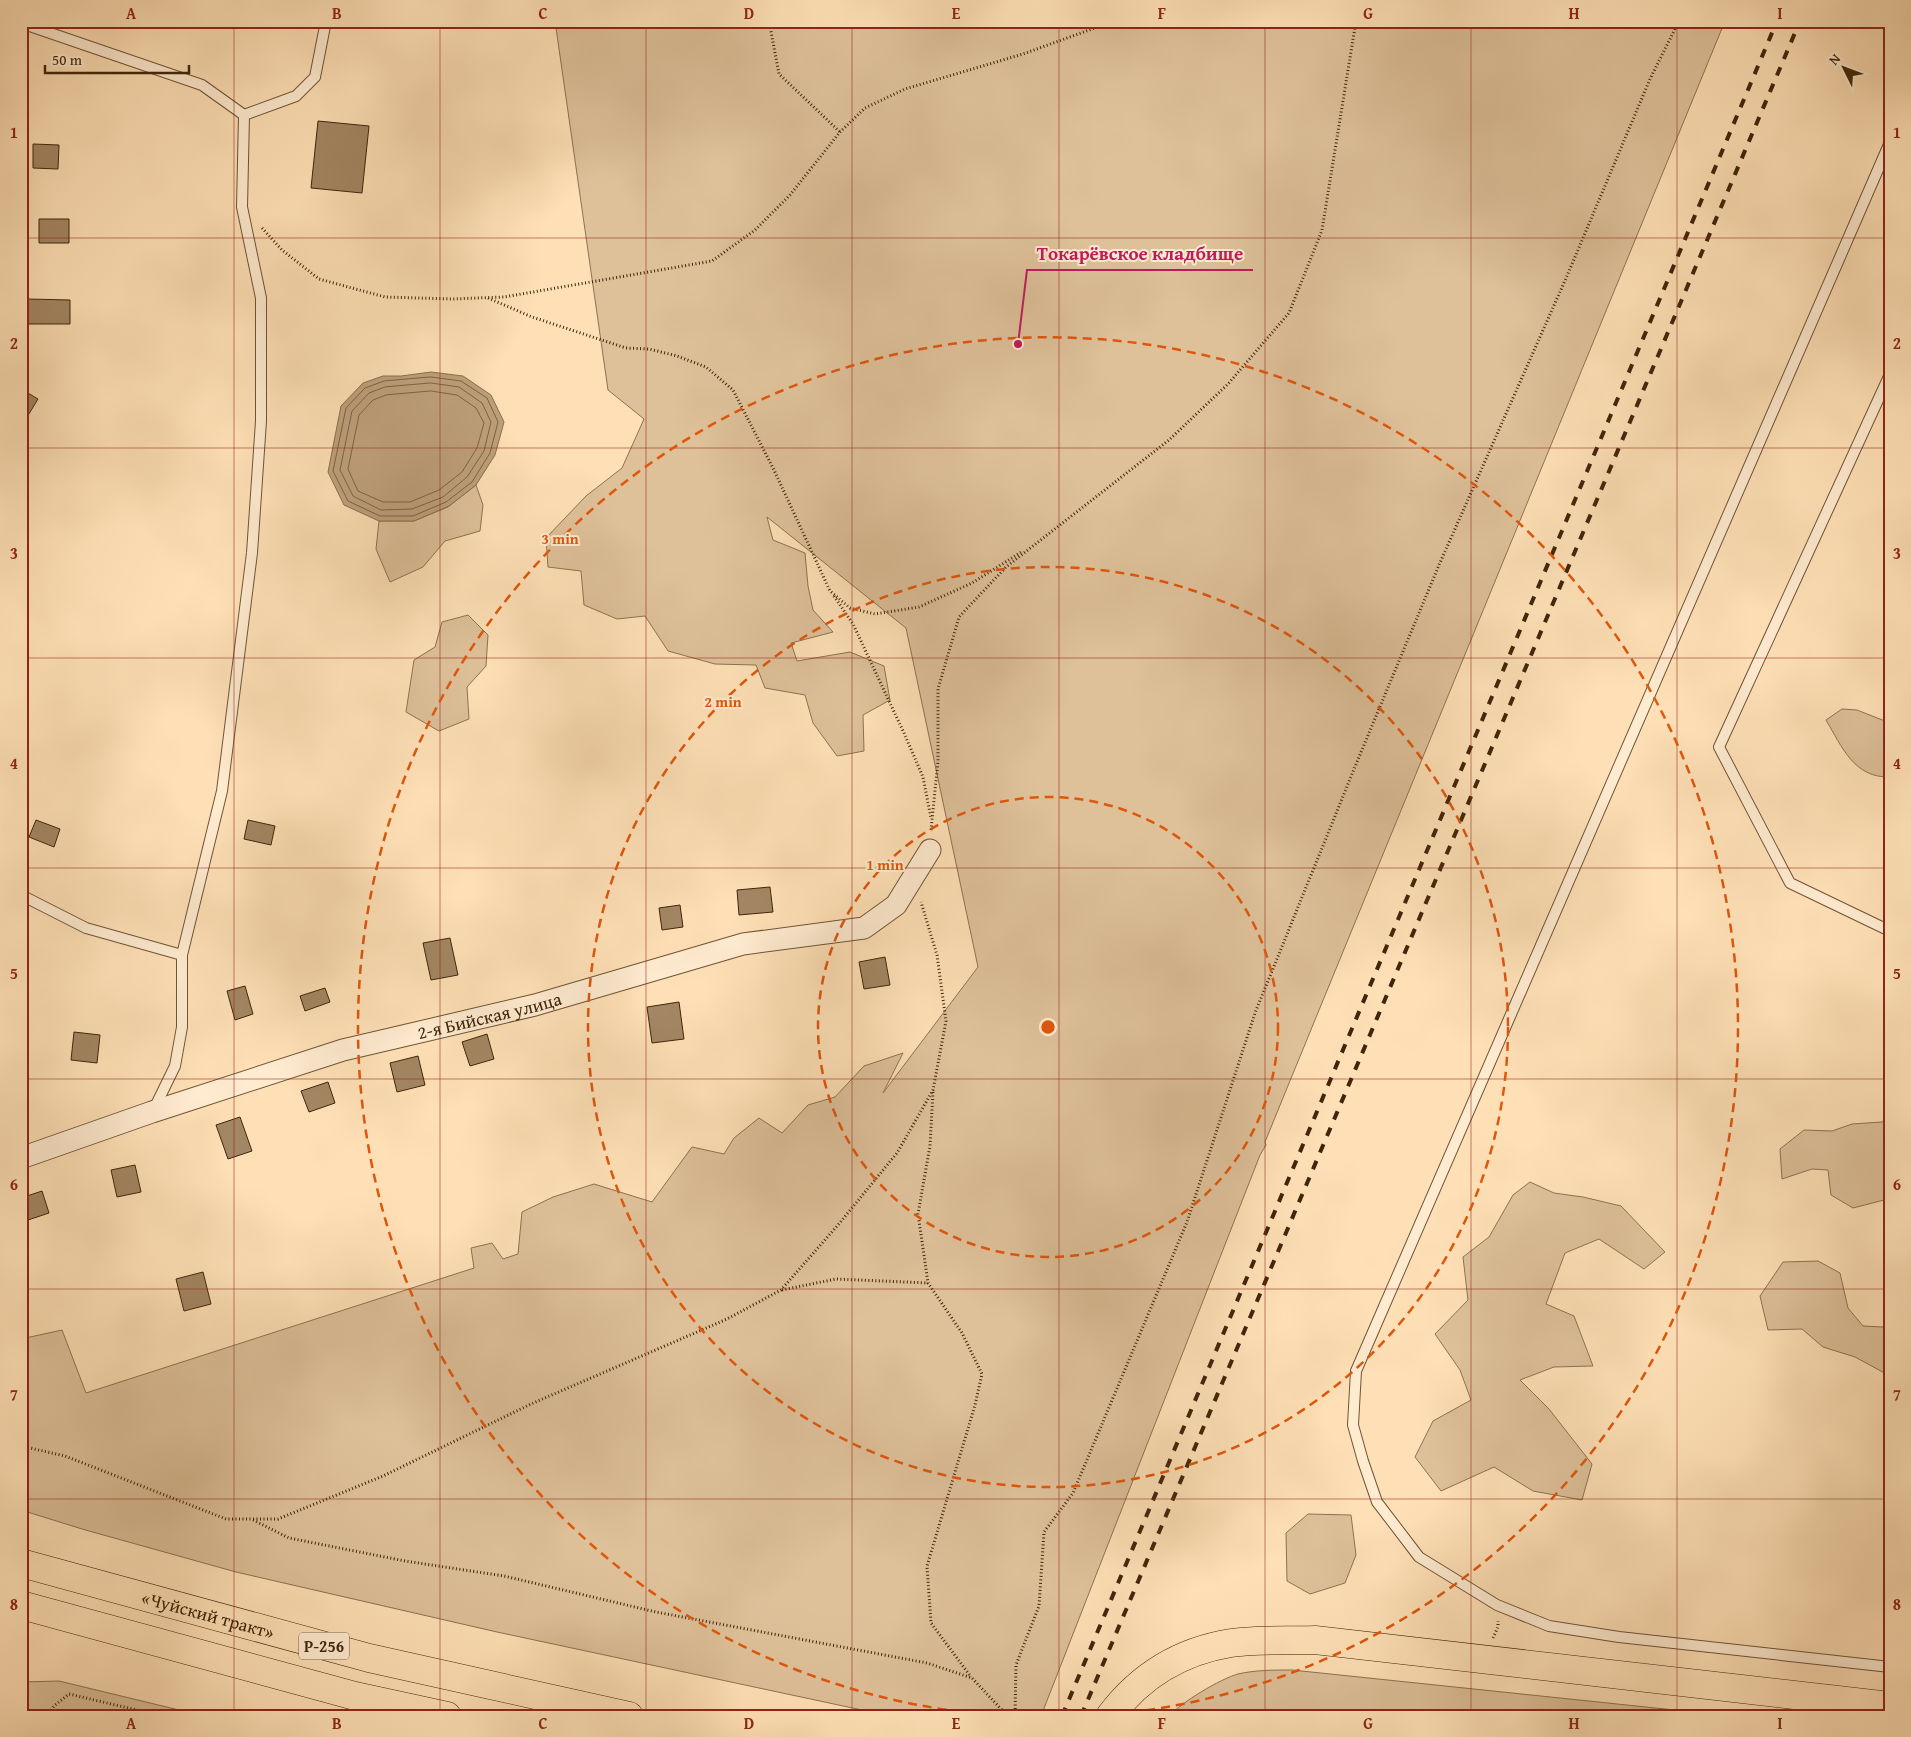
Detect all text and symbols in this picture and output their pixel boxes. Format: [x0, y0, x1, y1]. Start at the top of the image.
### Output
text: A [126, 1, 137, 25]
text: B [332, 1, 342, 25]
text: C [538, 1, 548, 25]
text: D [744, 1, 754, 25]
text: E [952, 1, 961, 25]
text: F [1158, 1, 1166, 25]
text: G [1363, 1, 1373, 25]
text: H [1568, 1, 1580, 25]
text: I [1777, 1, 1783, 25]
scale bar [45, 42, 189, 74]
north arrow [1818, 42, 1868, 92]
text: 50 m [52, 49, 83, 70]
text: N [1824, 49, 1845, 69]
text: 1 [10, 120, 18, 144]
text: 1 [1893, 120, 1901, 144]
callout: Токарёвское кладбище [1027, 236, 1253, 270]
text: Токарёвское кладбище [1037, 239, 1243, 267]
text: 2 [10, 331, 18, 355]
text: 2 [1893, 331, 1901, 355]
text: 3 min [541, 528, 579, 549]
text: 3 [10, 541, 18, 565]
text: 3 [1893, 541, 1901, 565]
text: 2 min [704, 691, 742, 712]
text: 4 [10, 751, 18, 775]
text: 4 [1893, 751, 1901, 775]
text: 1 min [866, 854, 904, 875]
text: 5 [10, 961, 18, 985]
text: 5 [1893, 961, 1901, 985]
street label: 2-я Бийская улица [415, 984, 565, 1046]
centre of rings [1039, 1018, 1057, 1036]
text: 6 [10, 1172, 18, 1196]
text: 6 [1893, 1172, 1901, 1196]
text: 7 [10, 1382, 18, 1406]
text: 7 [1893, 1382, 1901, 1406]
street label: «Чуйский тракт» [139, 1583, 278, 1645]
text: 8 [10, 1592, 18, 1616]
text: 8 [1893, 1592, 1901, 1616]
road number: Р-256 [299, 1632, 349, 1660]
text: A [126, 1711, 137, 1735]
text: B [332, 1711, 342, 1735]
text: C [538, 1711, 548, 1735]
text: D [744, 1711, 754, 1735]
text: E [952, 1711, 961, 1735]
text: F [1158, 1711, 1166, 1735]
text: G [1363, 1711, 1373, 1735]
text: H [1568, 1711, 1580, 1735]
text: I [1777, 1711, 1783, 1735]

